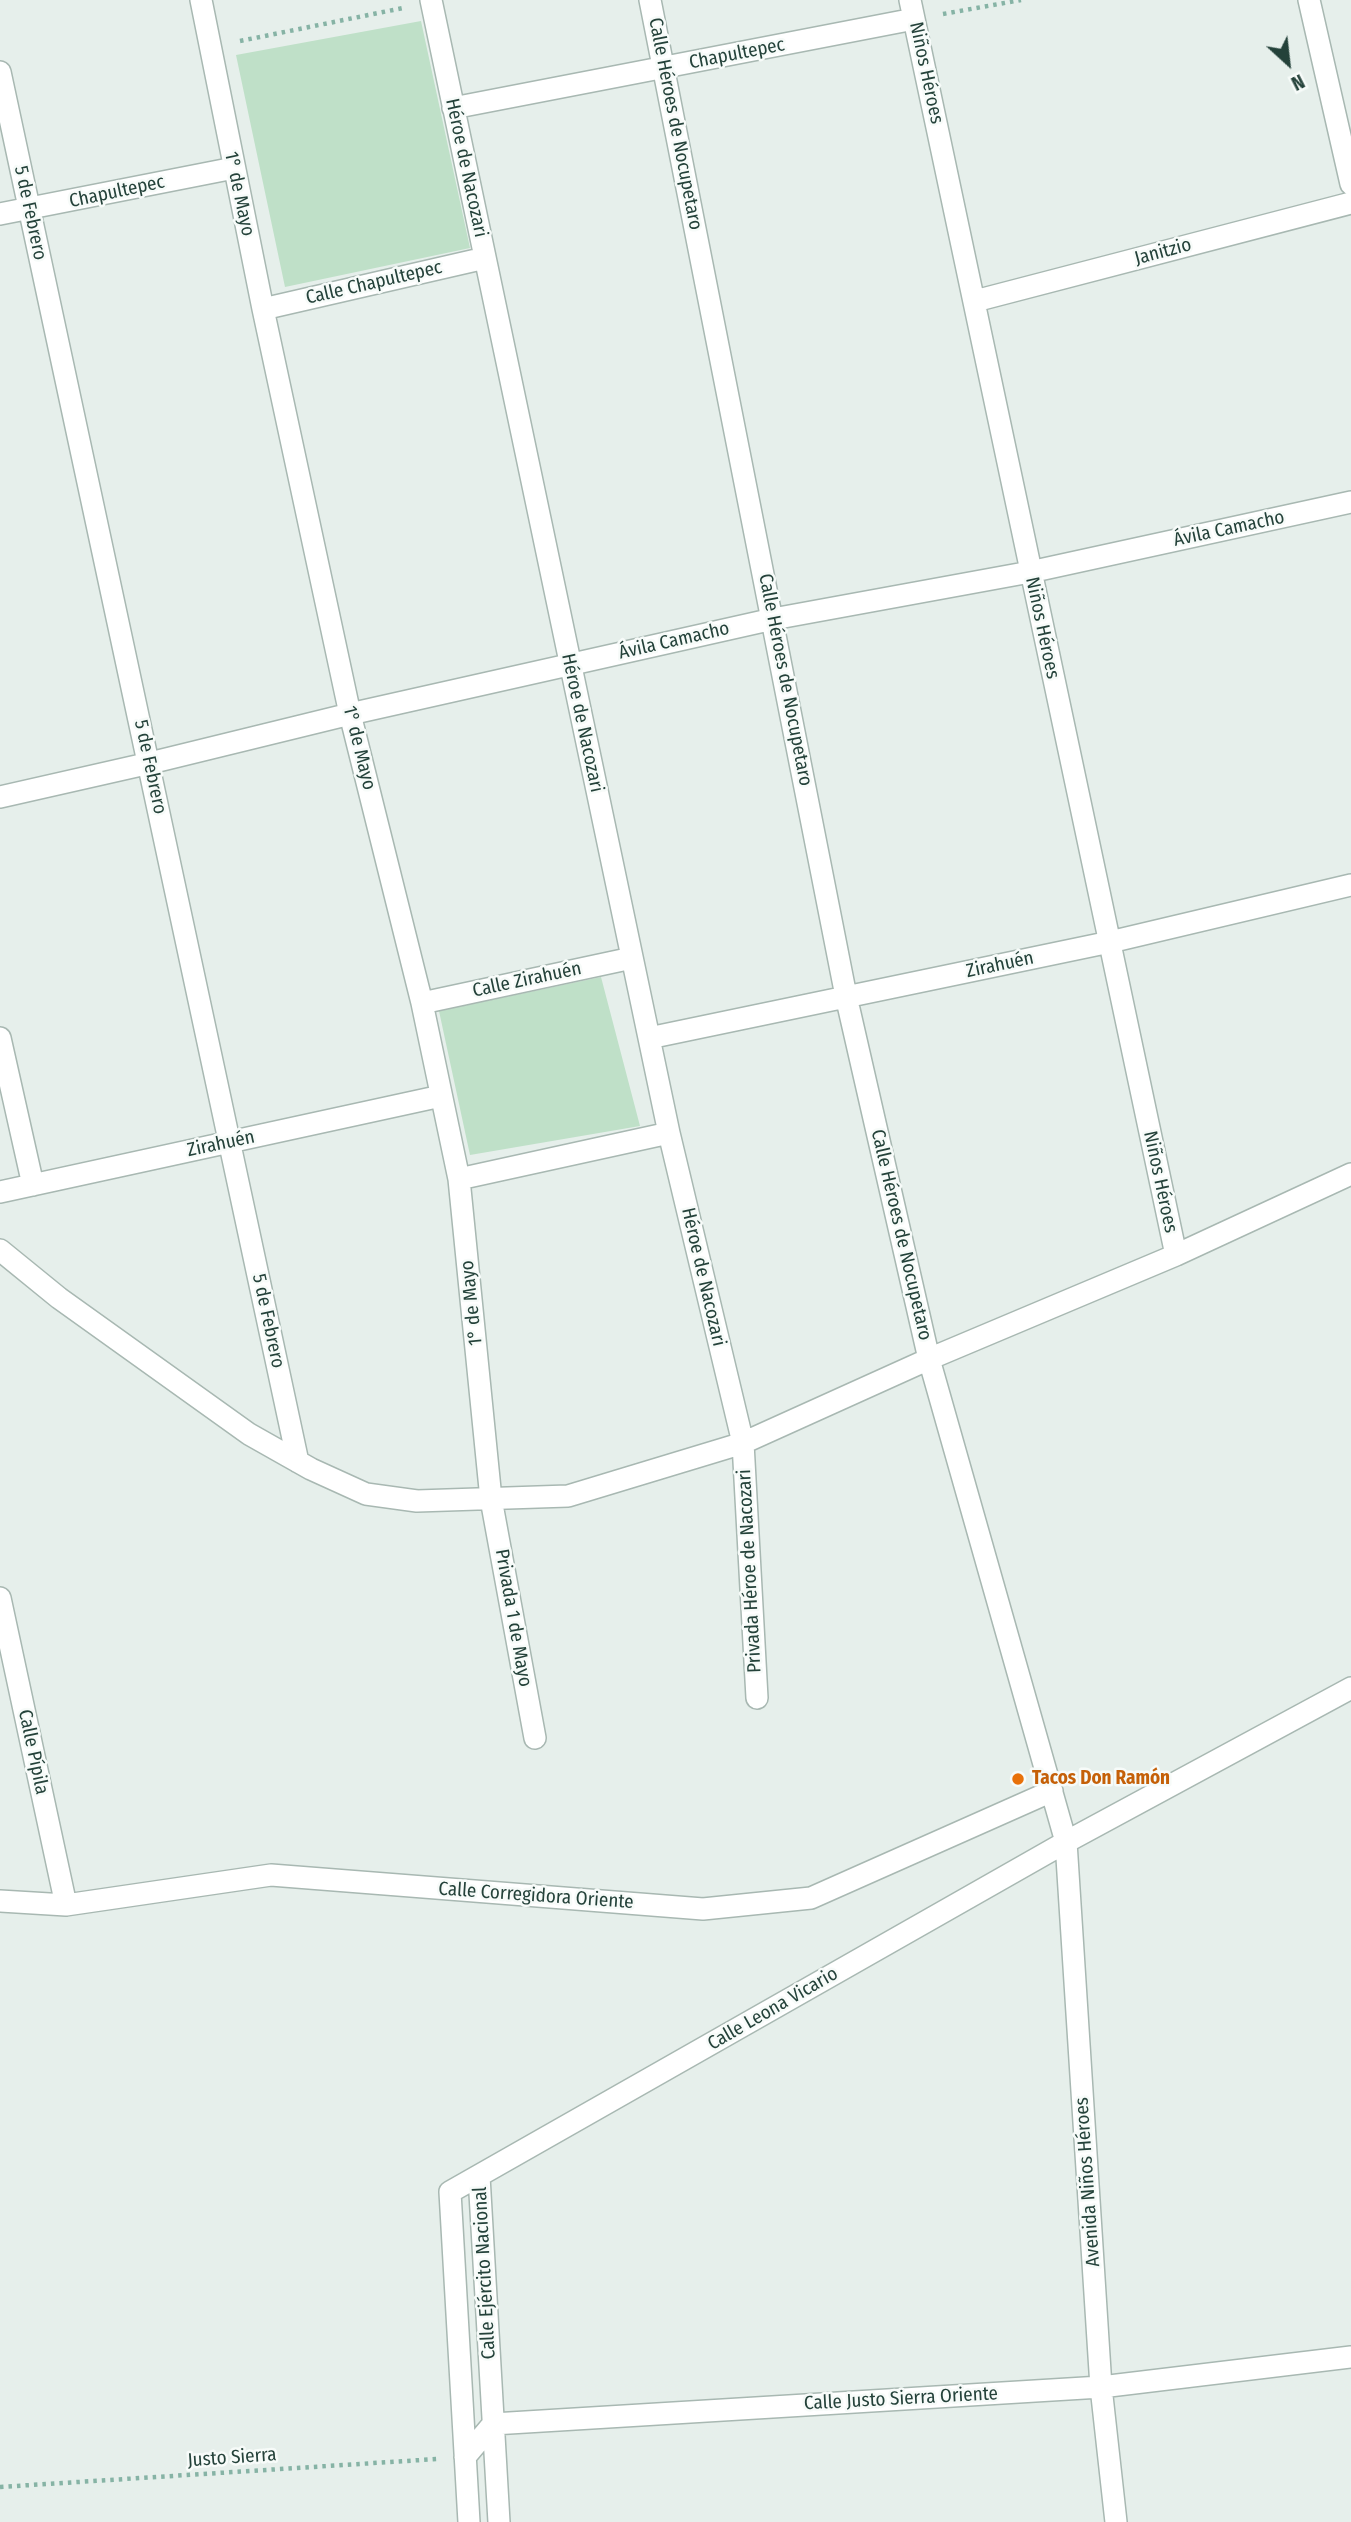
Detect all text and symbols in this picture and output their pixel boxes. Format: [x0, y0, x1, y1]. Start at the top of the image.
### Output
street label: Calle Héroes de Nocupetaro [643, 16, 707, 232]
street label: Niños Héroes [904, 20, 948, 126]
north arrow [1253, 28, 1323, 98]
street label: Chapultepec [687, 34, 787, 74]
text: N [1287, 69, 1308, 95]
street label: Héroe de Nacozari [440, 96, 492, 240]
street label: 1° de Mayo [219, 150, 259, 238]
street label: 5 de Febrero [9, 164, 51, 262]
street label: Chapultepec [67, 171, 167, 213]
street label: Janitzio [1132, 234, 1194, 270]
street label: Calle Chapultepec [304, 256, 444, 310]
street label: Ávila Camacho [1171, 506, 1287, 552]
street label: Calle Héroes de Nocupetaro [753, 572, 817, 788]
street label: Niños Héroes [1020, 575, 1064, 681]
street label: Ávila Camacho [616, 617, 732, 665]
street label: Héroe de Nacozari [556, 651, 608, 795]
street label: 1° de Mayo [338, 704, 380, 792]
street label: 5 de Febrero [129, 718, 171, 816]
street label: Zirahuén [964, 947, 1036, 983]
street label: Calle Zirahuén [470, 957, 584, 1003]
street label: Zirahuén [185, 1126, 257, 1162]
street label: Calle Héroes de Nocupetaro [866, 1127, 936, 1343]
street label: Niños Héroes [1138, 1129, 1182, 1235]
street label: Héroe de Nacozari [676, 1206, 730, 1348]
street label: 1° de Mayo [456, 1259, 488, 1347]
street label: 5 de Febrero [247, 1272, 289, 1370]
street label: Privada Héroe de Nacozari [733, 1469, 767, 1673]
street label: Privada 1 de Mayo [490, 1547, 536, 1689]
street label: Calle Pípila [13, 1707, 53, 1797]
place label: Tacos Don Ramón [1032, 1768, 1170, 1790]
marker: Tacos Don Ramón [1010, 1771, 1026, 1787]
street label: Calle Corregidora Oriente [438, 1878, 634, 1914]
street label: Calle Leona Vicario [704, 1962, 842, 2056]
street label: Avenida Niños Héroes [1071, 2096, 1105, 2268]
street label: Calle Ejército Nacional [469, 2186, 501, 2360]
street label: Calle Justo Sierra Oriente [803, 2383, 999, 2415]
street label: Justo Sierra [187, 2444, 277, 2472]

